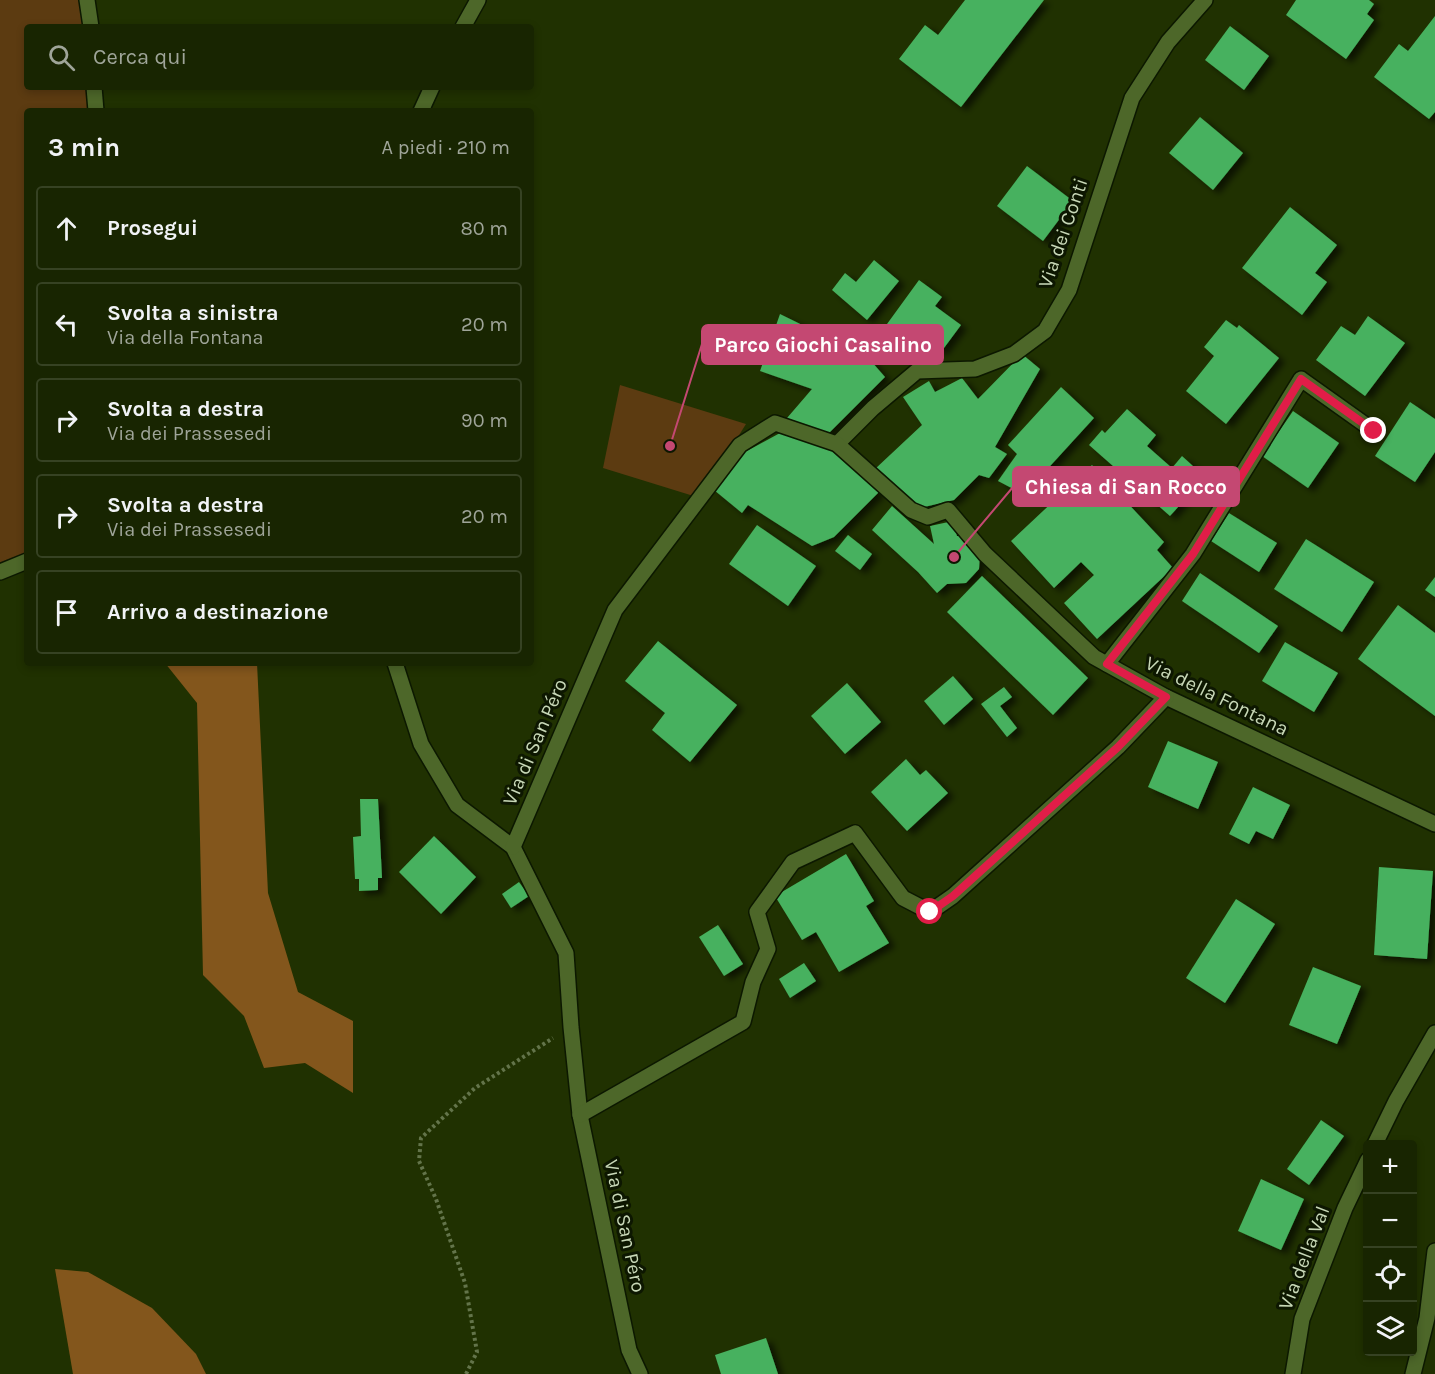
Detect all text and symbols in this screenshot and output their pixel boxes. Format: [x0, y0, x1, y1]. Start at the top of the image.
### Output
search box [24, 24, 534, 90]
icon: search [45, 41, 78, 74]
text: Cerca qui [93, 44, 187, 70]
text: 3 min [48, 132, 120, 163]
text: A piedi · 210 m [381, 136, 510, 159]
street label: Via dei Conti [1033, 175, 1093, 291]
icon: ahead [50, 212, 83, 245]
text: Prosegui [107, 215, 198, 241]
text: 80 m [460, 217, 508, 240]
text: Svolta a sinistra [107, 300, 279, 326]
icon: left [50, 308, 83, 341]
text: 20 m [461, 313, 508, 336]
callout: Parco Giochi Casalino [702, 325, 943, 364]
text: Via della Fontana [107, 326, 264, 349]
text: Parco Giochi Casalino [714, 333, 932, 357]
text: Svolta a destra [107, 396, 264, 422]
icon: right [50, 404, 83, 437]
text: 90 m [461, 409, 508, 432]
route end [1360, 417, 1386, 443]
text: Via dei Prassesedi [107, 422, 272, 445]
callout: Chiesa di San Rocco [1013, 467, 1239, 506]
text: Chiesa di San Rocco [1025, 475, 1227, 499]
text: Svolta a destra [107, 492, 264, 518]
icon: right [50, 500, 83, 533]
text: 20 m [461, 505, 508, 528]
text: Via dei Prassesedi [107, 518, 272, 541]
icon: arrive [50, 596, 83, 629]
text: Arrivo a destinazione [107, 599, 328, 625]
street label: Via della Fontana [1142, 651, 1292, 741]
street label: Via di San Péro [498, 675, 572, 809]
route start [916, 898, 942, 924]
map controls [1363, 1140, 1417, 1356]
button: + [1363, 1140, 1417, 1194]
street label: Via di San Péro [600, 1158, 650, 1294]
button: − [1363, 1194, 1417, 1248]
street label: Via della Val [1274, 1203, 1334, 1313]
button: locate [1363, 1248, 1417, 1302]
button: layers [1363, 1302, 1417, 1356]

